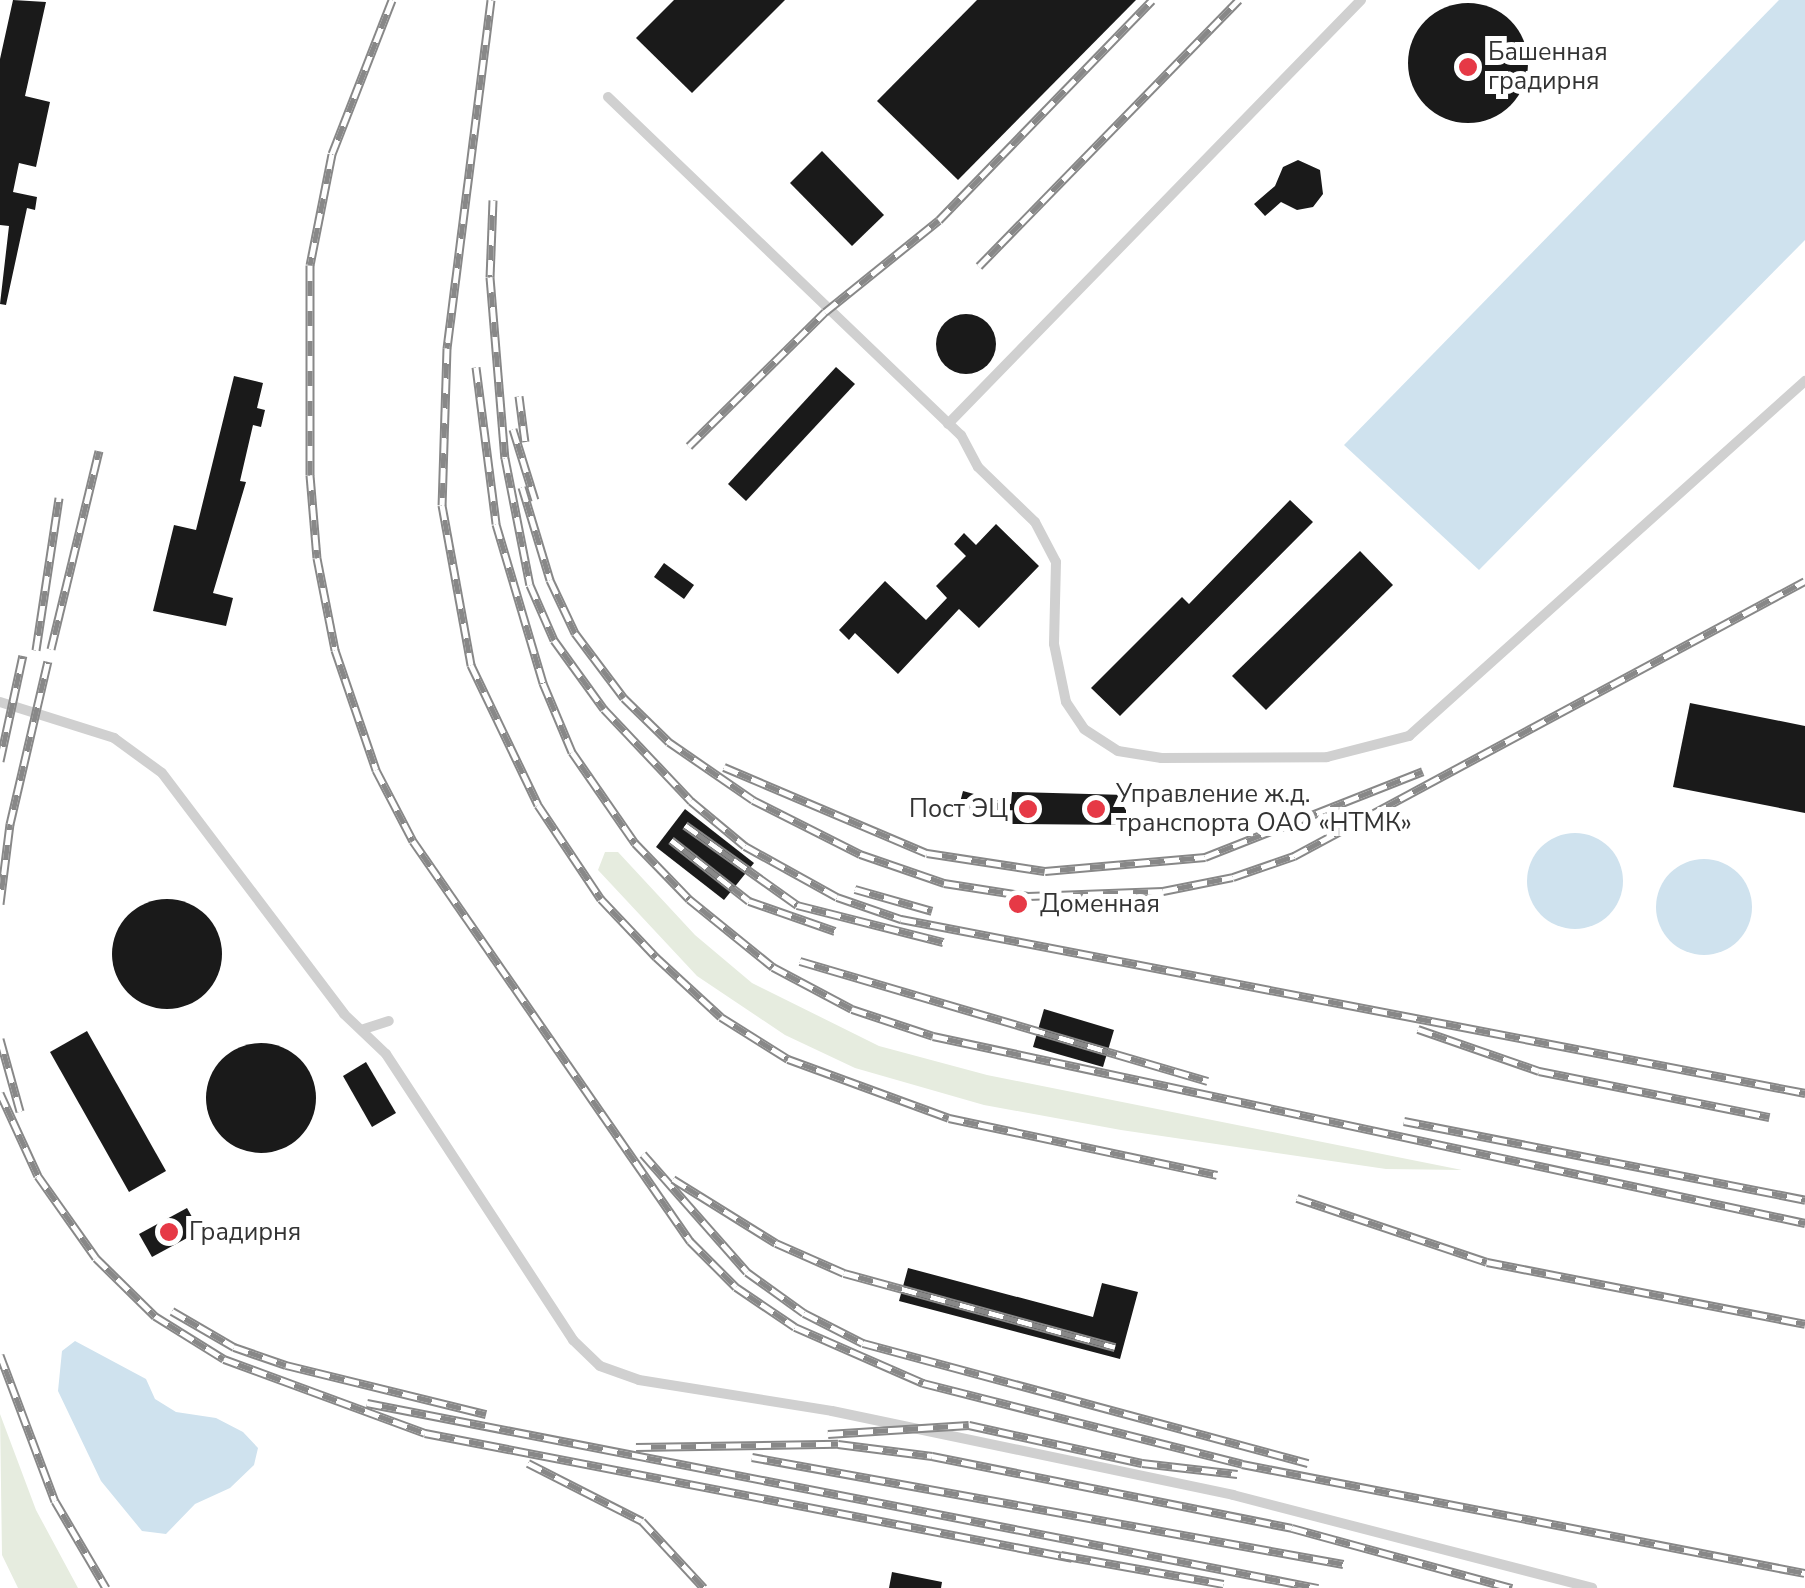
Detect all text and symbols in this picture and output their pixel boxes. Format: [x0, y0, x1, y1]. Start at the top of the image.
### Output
place label: Башенная градирня [1488, 38, 1608, 97]
marker: Башенная градирня [1457, 56, 1479, 78]
place label: Управление ж.д. транспорта ОАО «НТМК» [1116, 780, 1412, 839]
place label: Пост ЭЦ [909, 794, 1008, 824]
marker: Пост ЭЦ [1017, 798, 1039, 820]
marker: Управление ж.д. транспорта ОАО «НТМК» [1085, 798, 1107, 820]
place label: Доменная [1040, 889, 1160, 919]
marker: Доменная [1005, 891, 1031, 917]
place label: Градирня [189, 1217, 301, 1247]
marker: Градирня [158, 1221, 180, 1243]

